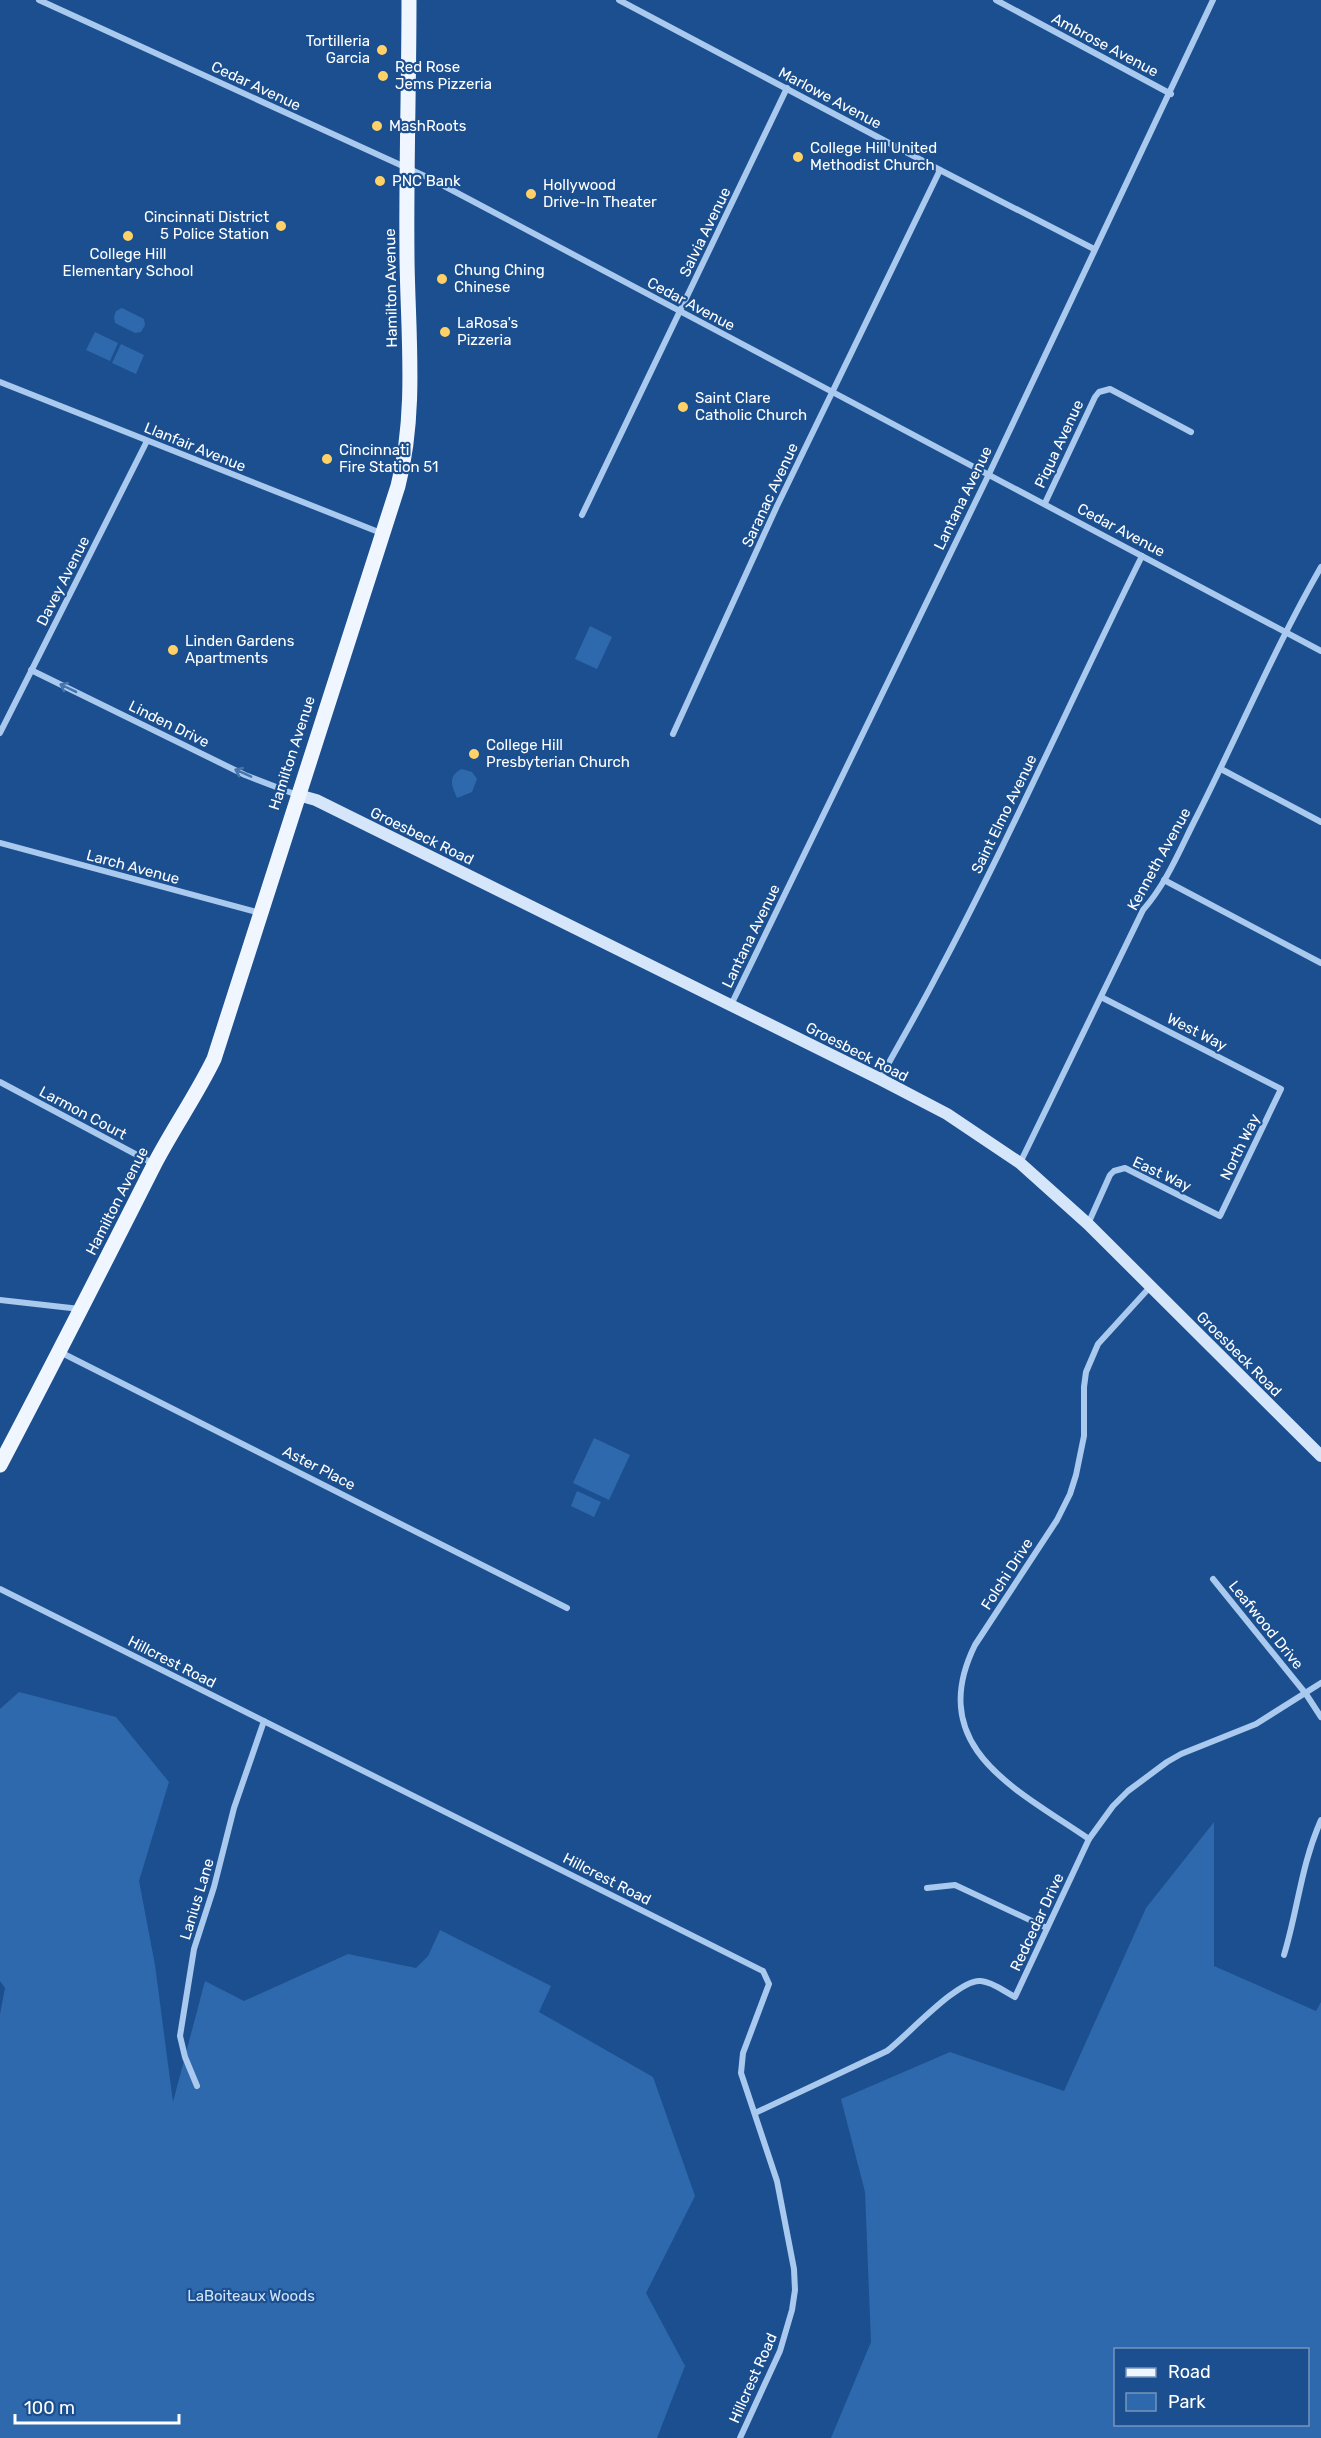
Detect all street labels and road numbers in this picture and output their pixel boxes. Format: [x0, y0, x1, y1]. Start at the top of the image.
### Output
street label: Ambrose Avenue [1049, 9, 1161, 81]
street label: Cedar Avenue [208, 57, 304, 115]
street label: Marlowe Avenue [775, 63, 885, 133]
street label: Salvia Avenue [676, 184, 734, 280]
street label: Hamilton Avenue [381, 228, 401, 348]
street label: Cedar Avenue [644, 273, 738, 335]
street label: Piqua Avenue [1031, 397, 1087, 491]
street label: Llanfair Avenue [142, 418, 248, 476]
street label: Saranac Avenue [738, 440, 802, 550]
street label: Lantana Avenue [930, 443, 996, 553]
street label: Cedar Avenue [1074, 499, 1168, 561]
street label: Davey Avenue [33, 533, 93, 629]
street label: Hamilton Avenue [265, 694, 319, 812]
street label: Linden Drive [126, 697, 212, 751]
street label: Saint Elmo Avenue [967, 752, 1041, 876]
street label: Groesbeck Road [367, 803, 477, 869]
street label: Kenneth Avenue [1123, 805, 1195, 913]
street label: Larch Avenue [85, 846, 181, 888]
street label: Lantana Avenue [718, 881, 784, 991]
street label: West Way [1164, 1009, 1230, 1055]
street label: Groesbeck Road [803, 1018, 911, 1086]
street label: Larmon Court [36, 1082, 130, 1144]
street label: North Way [1216, 1111, 1264, 1183]
street label: Hamilton Avenue [82, 1144, 152, 1258]
street label: East Way [1130, 1153, 1194, 1195]
street label: Groesbeck Road [1193, 1308, 1285, 1400]
street label: Aster Place [280, 1442, 358, 1494]
street label: Folchi Drive [977, 1535, 1037, 1613]
street label: Leafwood Drive [1225, 1577, 1307, 1673]
street label: Hillcrest Road [125, 1632, 219, 1692]
street label: Hillcrest Road [560, 1849, 654, 1909]
street label: Lanius Lane [176, 1856, 218, 1942]
street label: Redcedar Drive [1006, 1870, 1068, 1974]
street label: Hillcrest Road [725, 2330, 781, 2426]

